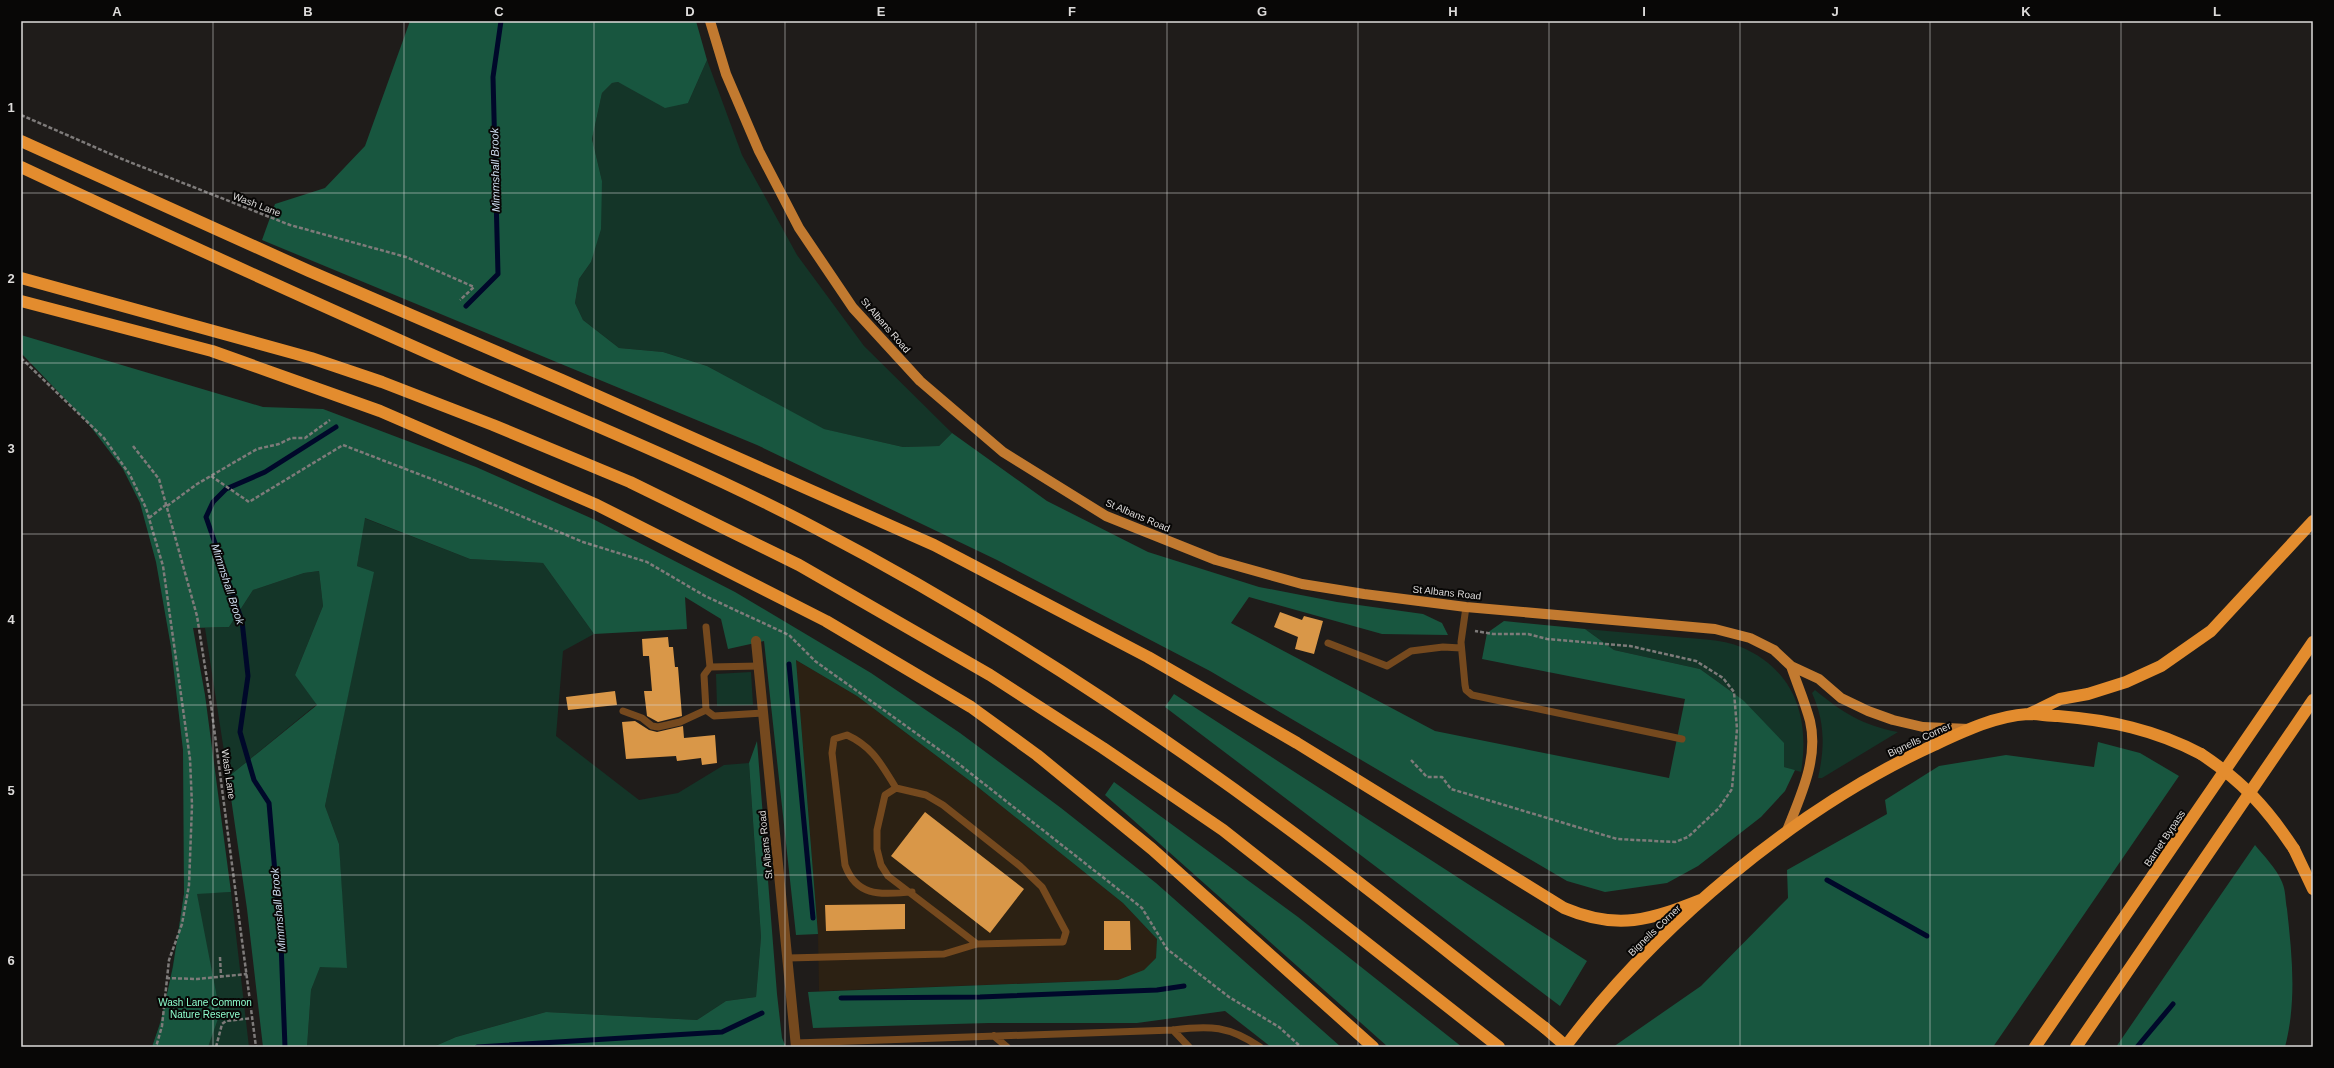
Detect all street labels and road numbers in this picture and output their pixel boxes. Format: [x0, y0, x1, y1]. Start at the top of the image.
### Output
street label: Wash Lane [231, 190, 283, 219]
street label: St Albans Road [859, 296, 912, 355]
street label: St Albans Road [1104, 497, 1172, 534]
street label: St Albans Road [1412, 583, 1482, 602]
street label: Bignells Corner [1886, 720, 1953, 759]
street label: Wash Lane [220, 748, 238, 800]
street label: Barnet Bypass [2142, 808, 2187, 868]
street label: St Albans Road [756, 810, 775, 880]
street label: Bignells Corner [1626, 902, 1683, 958]

